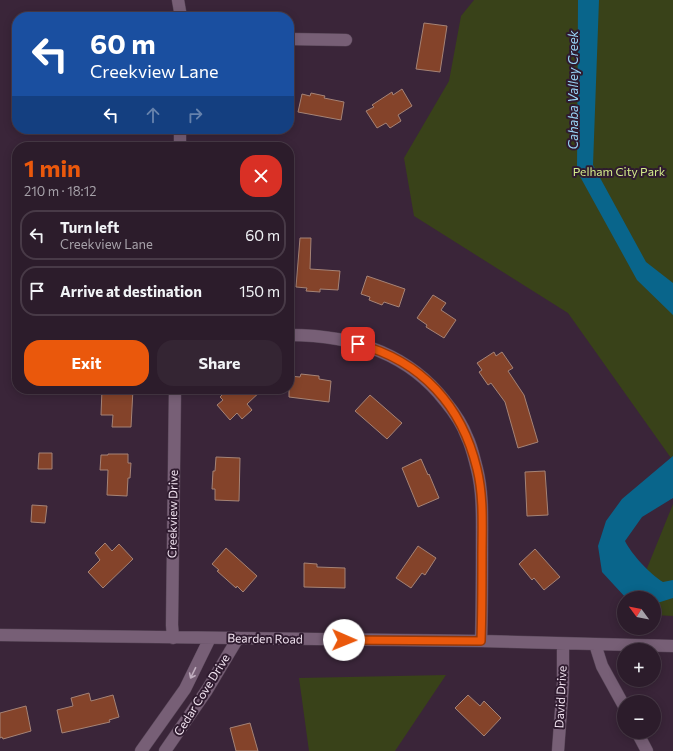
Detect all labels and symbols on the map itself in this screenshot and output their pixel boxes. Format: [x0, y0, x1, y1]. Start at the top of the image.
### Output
water label: Cahaba Valley Creek [565, 29, 581, 150]
park label: Pelham City Park [573, 164, 666, 178]
pin [341, 327, 375, 361]
street label: Creekview Drive [164, 470, 180, 558]
north arrow [617, 591, 661, 635]
position arrow [323, 619, 365, 661]
street label: Bearden Road [227, 630, 303, 646]
street label: Cedar Cove Drive [170, 651, 232, 738]
street label: David Drive [551, 665, 569, 728]
one-way arrow [189, 667, 196, 679]

